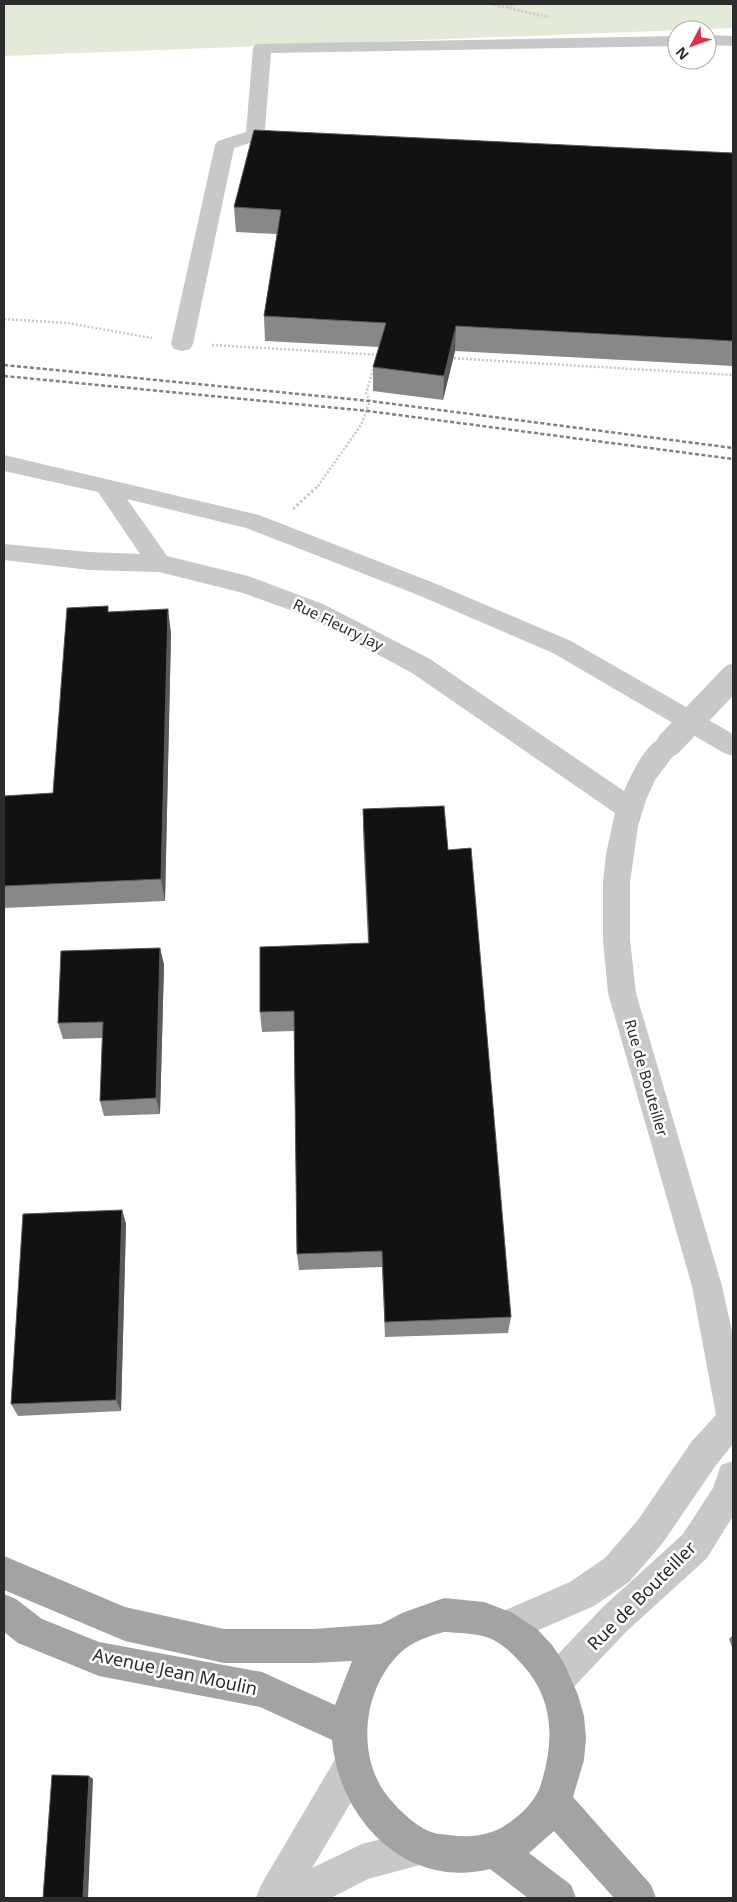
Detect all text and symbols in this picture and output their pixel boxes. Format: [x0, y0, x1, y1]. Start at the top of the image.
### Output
north arrow [667, 20, 717, 70]
text: N [671, 43, 693, 64]
street label: Rue Fleury Jay [290, 594, 387, 655]
street label: Rue de Bouteiller [621, 1017, 673, 1139]
street label: Rue de Bouteiller [582, 1535, 701, 1655]
street label: Avenue Jean Moulin [91, 1642, 260, 1700]

